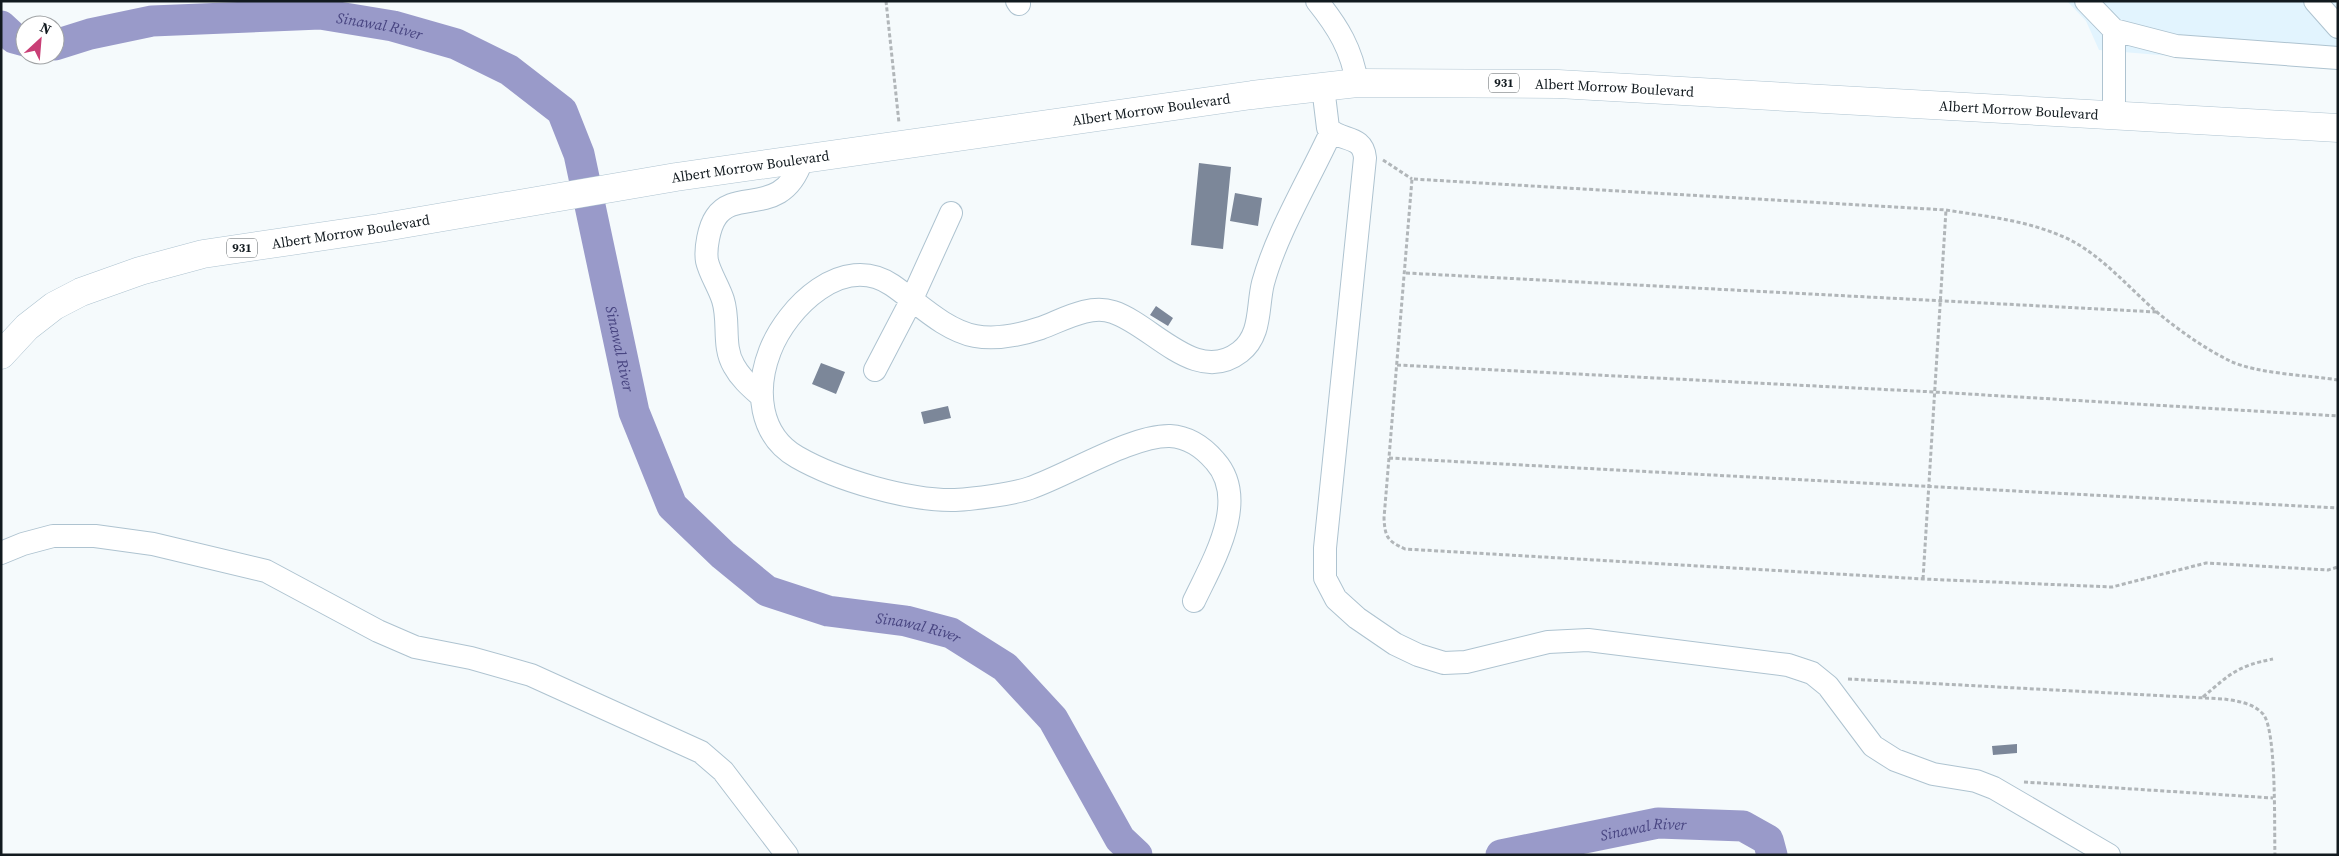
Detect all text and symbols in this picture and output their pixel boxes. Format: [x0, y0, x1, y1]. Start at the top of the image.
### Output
water label: Sinawal River [335, 6, 426, 45]
north arrow [15, 15, 65, 65]
text: N [37, 17, 55, 40]
road number: 931 [1489, 74, 1519, 92]
street label: Albert Morrow Boulevard [1535, 74, 1695, 102]
street label: Albert Morrow Boulevard [1071, 88, 1232, 130]
street label: Albert Morrow Boulevard [1939, 96, 2099, 124]
street label: Albert Morrow Boulevard [670, 145, 831, 188]
street label: Albert Morrow Boulevard [270, 209, 431, 254]
road number: 931 [227, 238, 257, 258]
water label: Sinawal River [601, 304, 640, 395]
water label: Sinawal River [875, 607, 966, 648]
water label: Sinawal River [1598, 812, 1688, 845]

